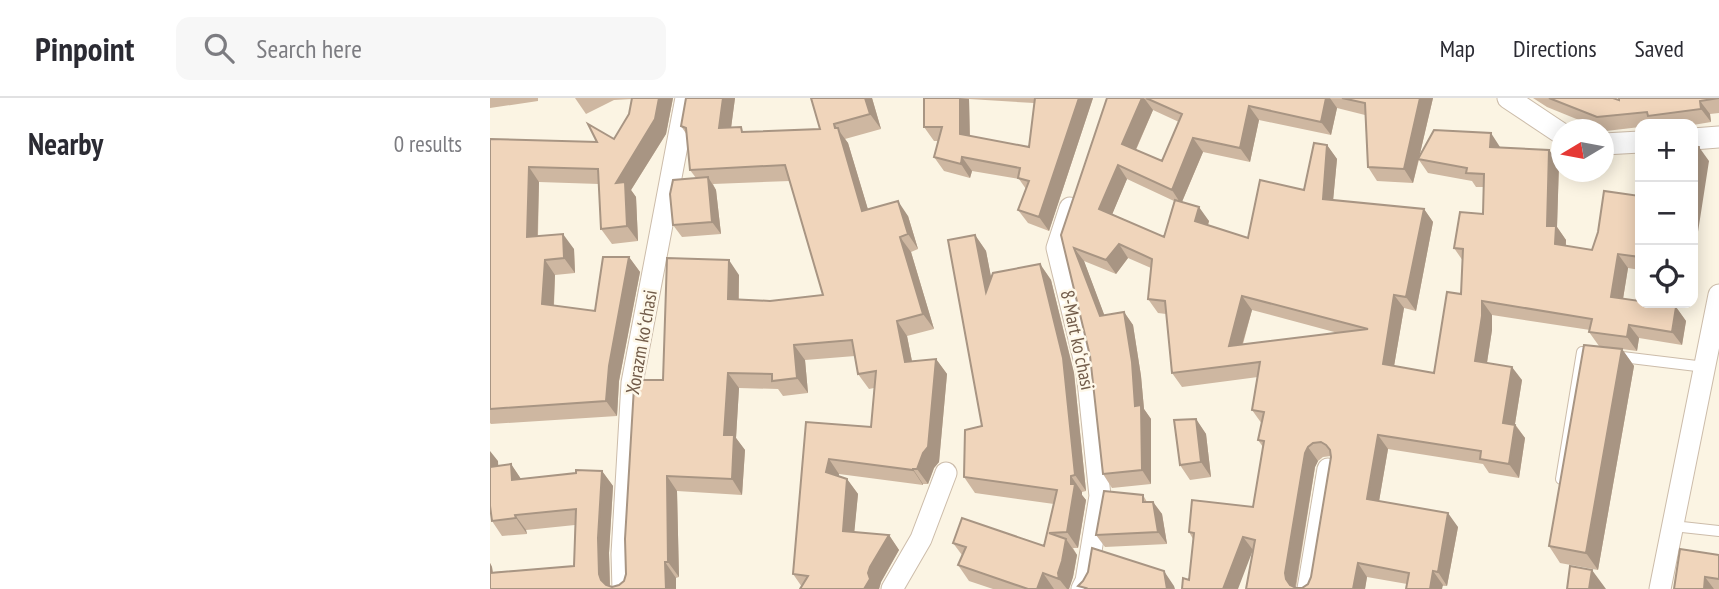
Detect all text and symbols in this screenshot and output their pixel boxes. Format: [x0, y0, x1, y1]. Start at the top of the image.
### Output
search box [176, 17, 666, 80]
text: Pinpoint [35, 27, 134, 70]
icon: search [200, 29, 238, 67]
text: Search here [256, 32, 362, 65]
text: Map [1440, 33, 1475, 64]
text: Directions [1513, 33, 1597, 64]
text: Saved [1635, 33, 1684, 64]
north arrow [1551, 119, 1614, 182]
map controls [1635, 119, 1698, 308]
button: + [1635, 119, 1698, 182]
text: Nearby [28, 124, 103, 163]
text: 0 results [394, 129, 462, 158]
button: − [1635, 182, 1698, 245]
button: locate [1635, 245, 1698, 308]
street label: Xorazm koʻchasi [620, 288, 662, 396]
street label: 8-Mart koʻchasi [1056, 288, 1100, 392]

